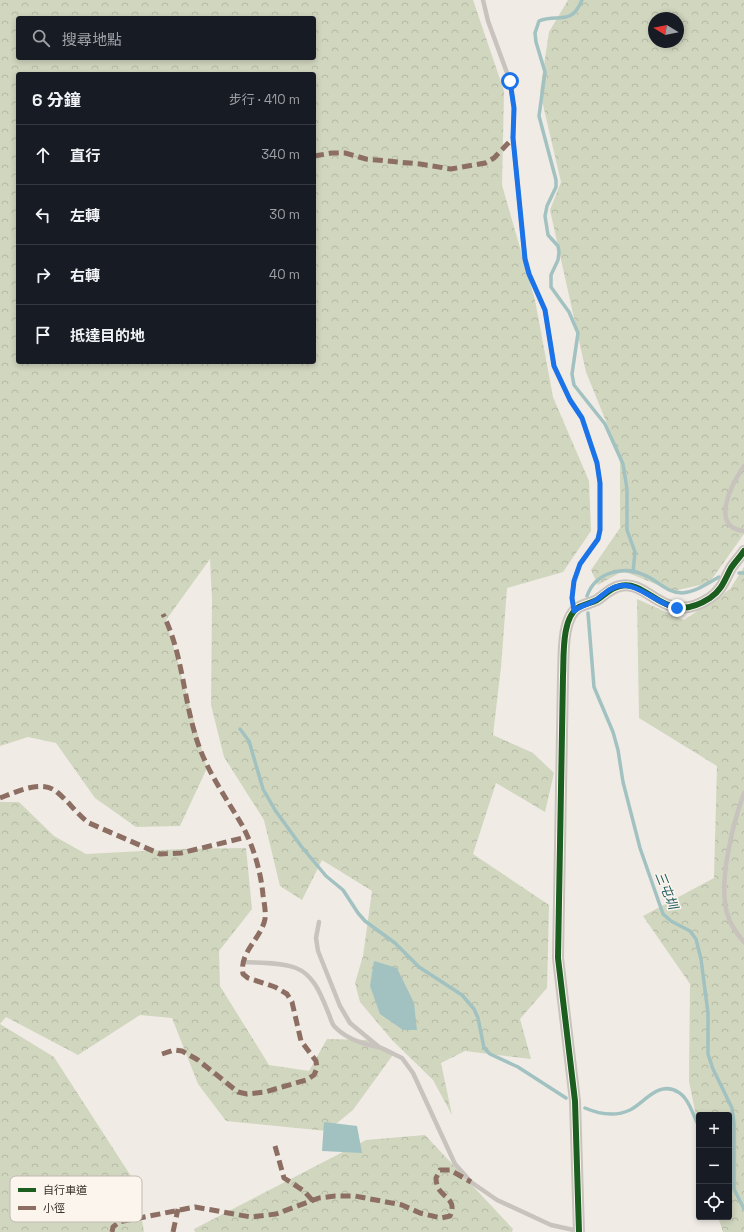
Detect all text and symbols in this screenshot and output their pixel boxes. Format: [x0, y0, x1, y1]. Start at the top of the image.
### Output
north arrow [648, 12, 684, 48]
search box [16, 16, 316, 60]
icon: search [30, 27, 52, 49]
text: 搜尋地點 [62, 30, 122, 49]
route start [501, 72, 519, 90]
text: 6 分鐘 [32, 89, 81, 111]
text: 步行 · 410 m [229, 91, 300, 108]
icon: ahead [32, 144, 54, 166]
text: 直行 [70, 146, 100, 165]
text: 340 m [261, 146, 300, 163]
icon: left [32, 204, 54, 226]
text: 左轉 [70, 206, 100, 225]
text: 30 m [269, 206, 300, 223]
icon: right [32, 264, 54, 286]
text: 右轉 [70, 266, 100, 285]
text: 40 m [269, 266, 300, 283]
icon: arrive [32, 324, 54, 346]
text: 抵達目的地 [70, 326, 145, 345]
route end [668, 599, 686, 617]
water label: 三屯圳 [651, 869, 682, 913]
map controls [696, 1112, 732, 1220]
button: + [696, 1112, 732, 1148]
button: − [696, 1148, 732, 1184]
legend [10, 1176, 142, 1222]
text: 自行車道 [43, 1183, 87, 1197]
button: locate [696, 1184, 732, 1220]
text: 小徑 [43, 1201, 65, 1215]

